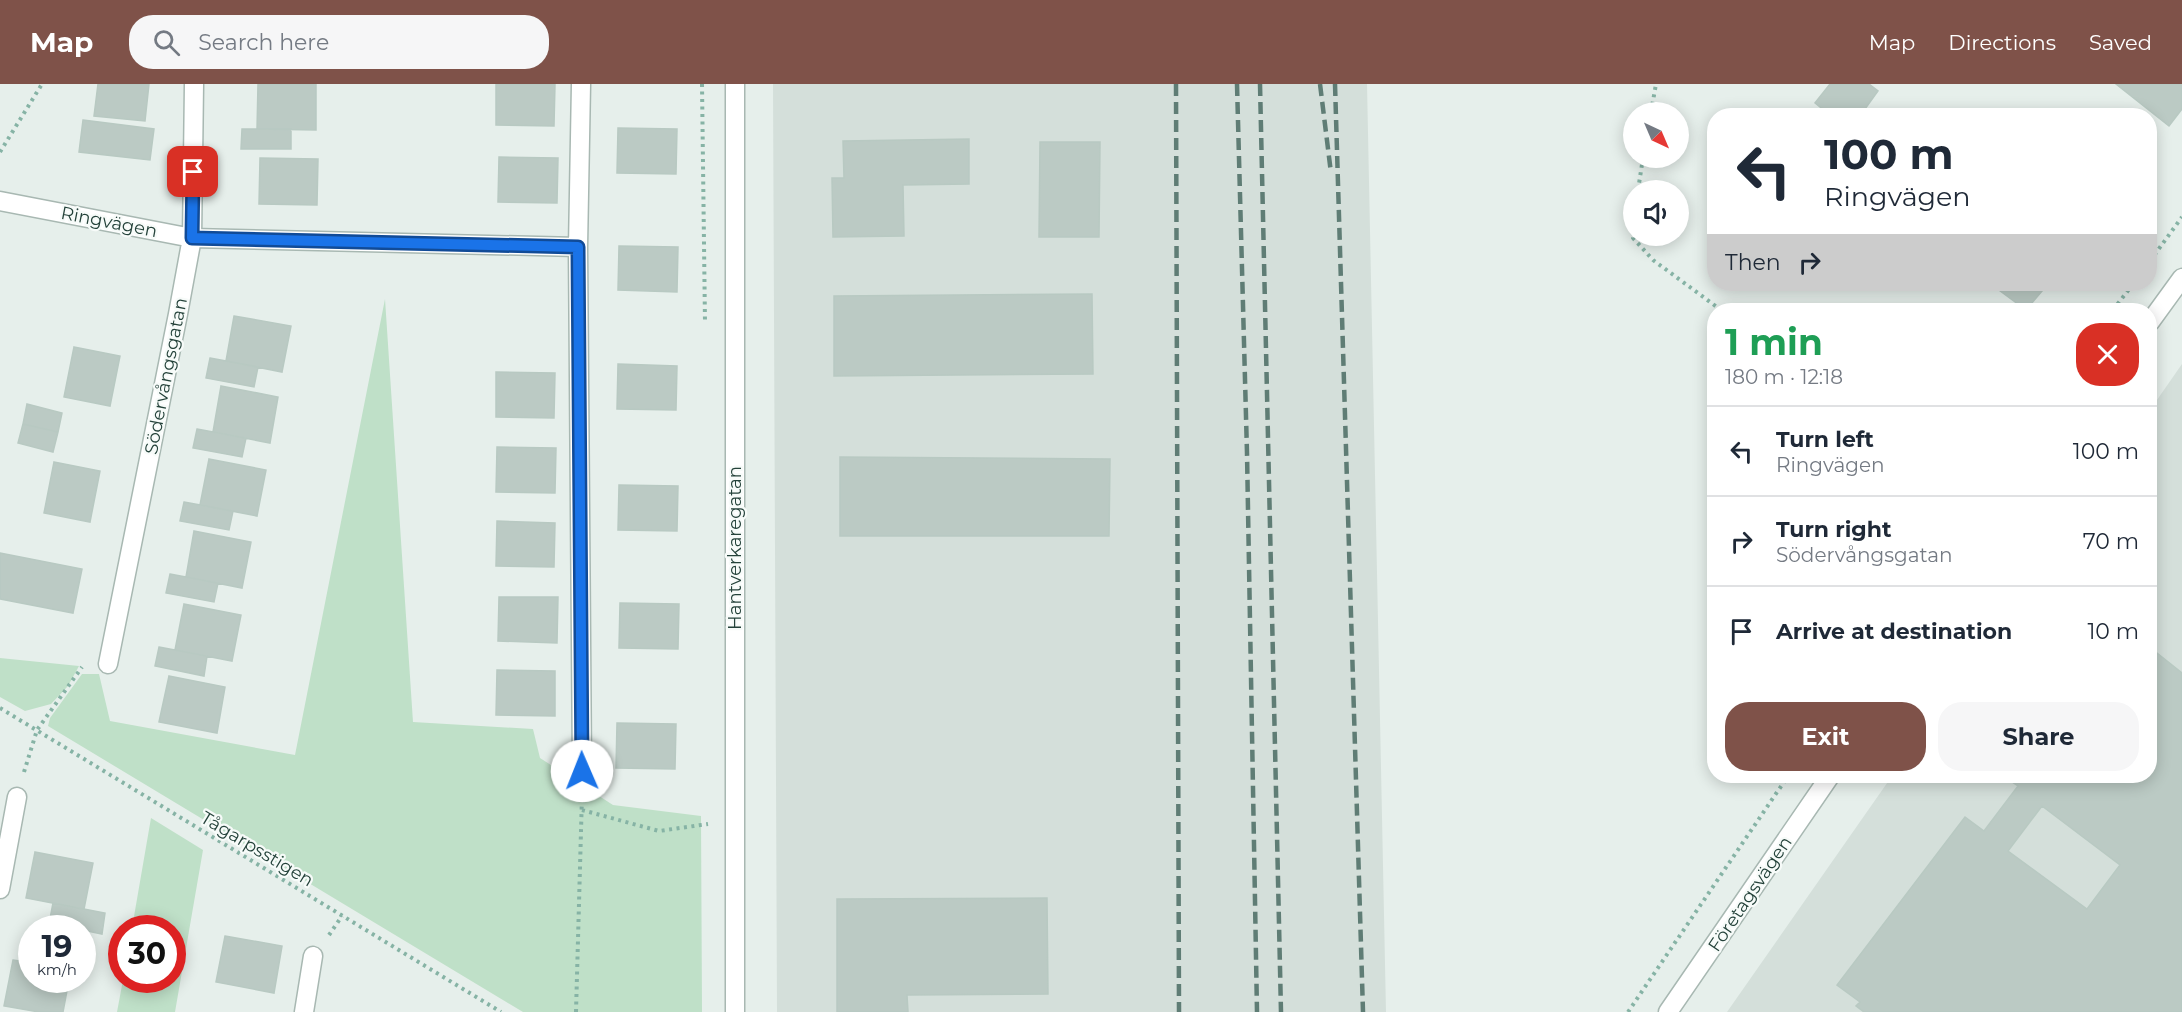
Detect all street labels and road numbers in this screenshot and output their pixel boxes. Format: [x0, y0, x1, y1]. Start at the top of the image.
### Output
street label: Ringvägen [59, 202, 159, 242]
street label: Södervångsgatan [140, 296, 192, 456]
street label: Hantverkaregatan [724, 466, 746, 630]
street label: Tågarpsstigen [197, 807, 317, 891]
street label: Företagsvägen [1703, 832, 1797, 956]

